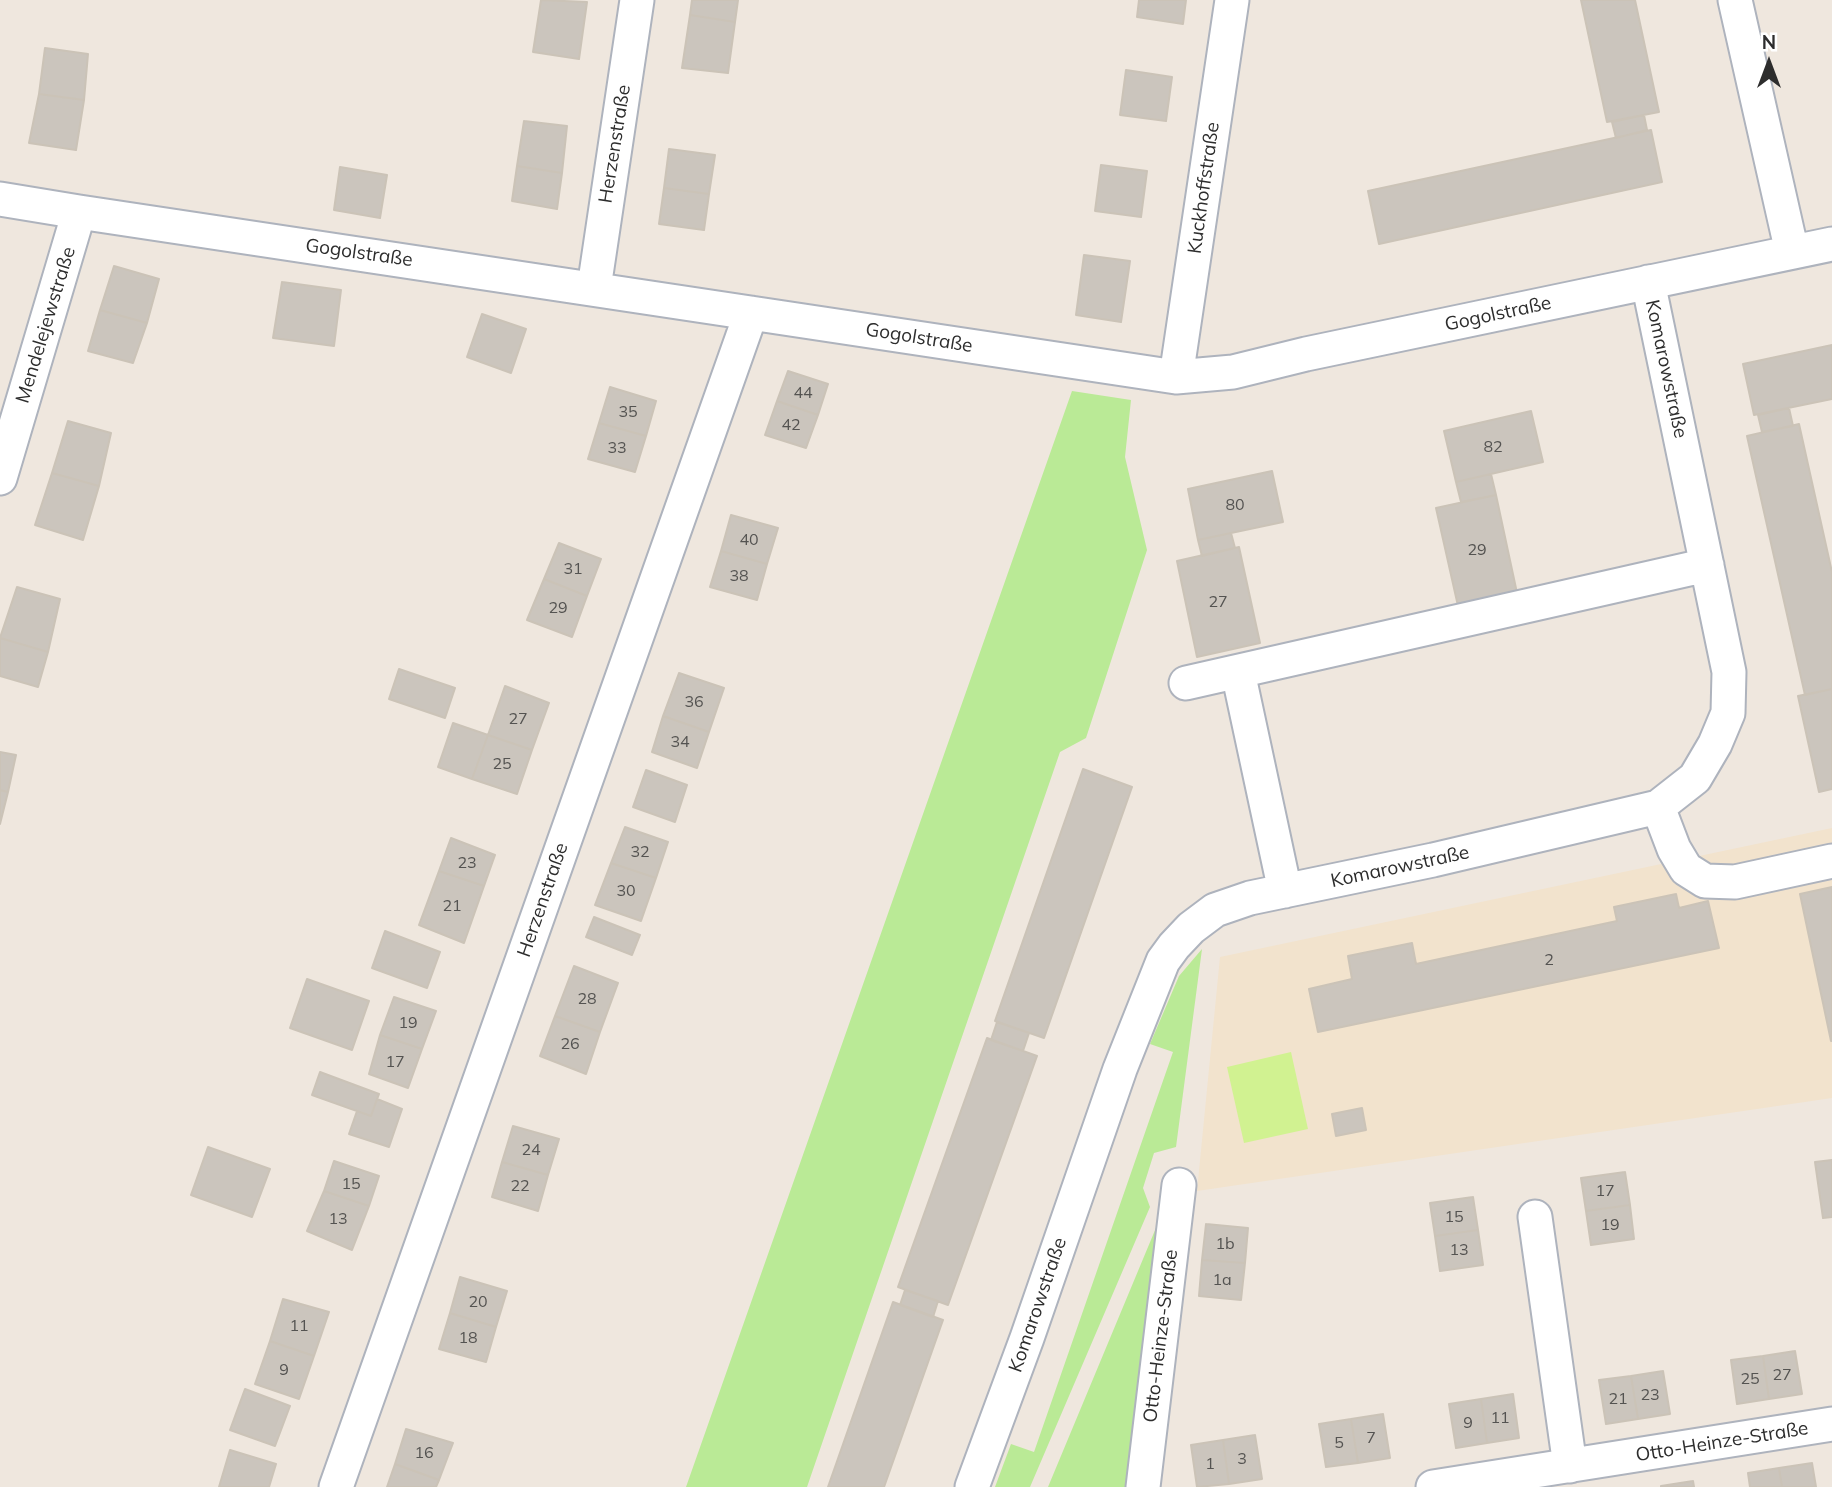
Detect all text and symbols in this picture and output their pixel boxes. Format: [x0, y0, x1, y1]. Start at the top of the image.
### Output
north arrow [1734, 28, 1804, 98]
text: N [1762, 30, 1776, 54]
street label: Herzenstraße [594, 83, 636, 205]
street label: Kuckhoffstraße [1183, 121, 1225, 255]
street label: Gogolstraße [304, 234, 414, 272]
street label: Mendelejewstraße [11, 244, 81, 406]
street label: Gogolstraße [1443, 292, 1553, 336]
street label: Komarowstraße [1640, 298, 1692, 440]
street label: Gogolstraße [864, 318, 974, 358]
house number: 44 [793, 383, 813, 403]
house number: 35 [618, 402, 638, 422]
house number: 42 [781, 415, 801, 435]
house number: 82 [1483, 437, 1503, 457]
house number: 33 [607, 438, 627, 458]
house number: 80 [1225, 495, 1245, 515]
house number: 40 [739, 530, 759, 550]
house number: 29 [1467, 540, 1487, 560]
house number: 31 [563, 559, 583, 579]
house number: 38 [729, 566, 749, 586]
house number: 27 [1208, 592, 1228, 612]
house number: 29 [548, 598, 568, 618]
house number: 36 [684, 692, 704, 712]
house number: 27 [508, 709, 528, 729]
house number: 34 [670, 732, 690, 752]
house number: 25 [492, 754, 512, 774]
street label: Herzenstraße [513, 840, 573, 960]
street label: Komarowstraße [1329, 841, 1471, 893]
house number: 32 [630, 842, 650, 862]
house number: 23 [457, 853, 477, 873]
house number: 30 [616, 881, 636, 901]
house number: 21 [442, 896, 462, 916]
house number: 2 [1544, 950, 1554, 970]
house number: 28 [577, 989, 597, 1009]
house number: 19 [398, 1013, 418, 1033]
house number: 26 [560, 1034, 580, 1054]
house number: 17 [385, 1052, 405, 1072]
house number: 24 [521, 1140, 541, 1160]
house number: 15 [341, 1174, 361, 1194]
house number: 22 [510, 1176, 530, 1196]
house number: 17 [1595, 1181, 1615, 1201]
house number: 15 [1444, 1207, 1464, 1227]
house number: 13 [328, 1209, 348, 1229]
house number: 19 [1600, 1215, 1620, 1235]
house number: 1b [1215, 1234, 1235, 1254]
street label: Komarowstraße [1004, 1235, 1072, 1375]
house number: 13 [1449, 1240, 1469, 1260]
street label: Otto-Heinze-Straße [1139, 1248, 1183, 1424]
house number: 1a [1212, 1270, 1232, 1290]
house number: 20 [468, 1292, 488, 1312]
house number: 11 [289, 1316, 309, 1336]
house number: 18 [458, 1328, 478, 1348]
house number: 9 [279, 1360, 289, 1380]
house number: 27 [1772, 1365, 1792, 1385]
house number: 25 [1740, 1369, 1760, 1389]
house number: 23 [1640, 1385, 1660, 1405]
house number: 21 [1608, 1389, 1628, 1409]
house number: 11 [1490, 1408, 1510, 1428]
house number: 9 [1463, 1413, 1473, 1433]
street label: Otto-Heinze-Straße [1634, 1417, 1810, 1467]
house number: 7 [1366, 1428, 1376, 1448]
house number: 5 [1334, 1433, 1344, 1453]
house number: 16 [414, 1443, 434, 1463]
house number: 3 [1237, 1449, 1247, 1469]
house number: 1 [1205, 1454, 1215, 1474]

